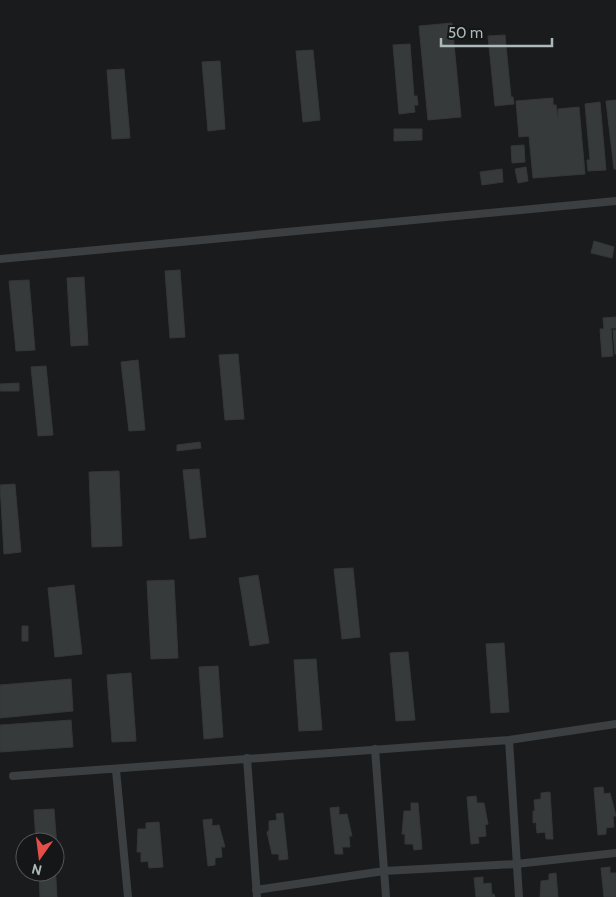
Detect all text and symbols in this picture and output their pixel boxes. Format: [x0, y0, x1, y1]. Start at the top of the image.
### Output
scale bar [441, 15, 552, 47]
text: 50 m [448, 24, 483, 42]
north arrow [15, 832, 65, 882]
text: N [30, 860, 44, 880]

